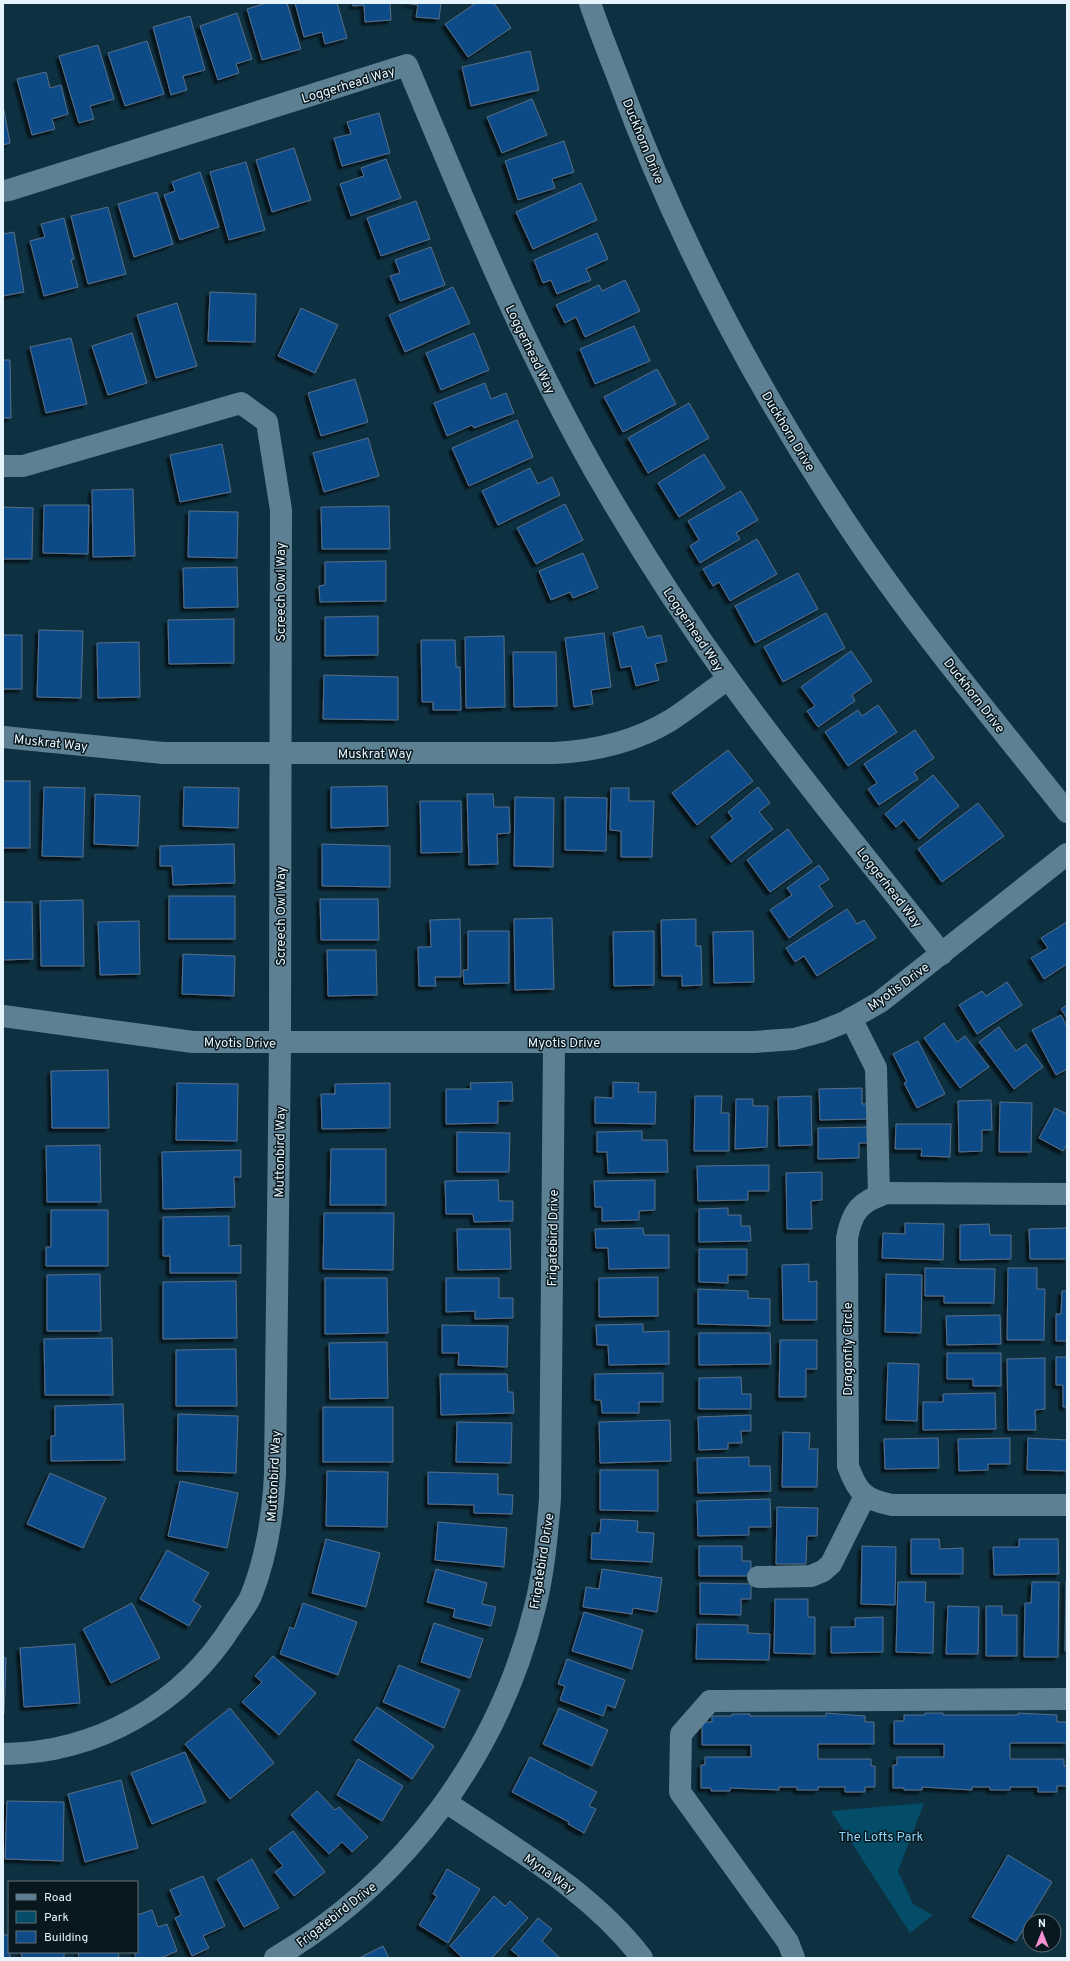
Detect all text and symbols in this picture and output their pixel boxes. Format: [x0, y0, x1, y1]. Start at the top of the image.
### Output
street label: Loggerhead Way [300, 64, 398, 108]
street label: Duckhorn Drive [618, 97, 666, 187]
street label: Loggerhead Way [501, 303, 558, 397]
street label: Duckhorn Drive [757, 389, 817, 475]
street label: Screech Owl Way [274, 542, 290, 642]
street label: Loggerhead Way [659, 585, 726, 675]
street label: Duckhorn Drive [939, 656, 1008, 737]
street label: Muskrat Way [13, 732, 89, 756]
street label: Muskrat Way [338, 747, 412, 763]
street label: Loggerhead Way [852, 845, 925, 932]
street label: Screech Owl Way [274, 866, 290, 966]
street label: Myotis Drive [865, 960, 933, 1015]
street label: Myotis Drive [204, 1035, 276, 1053]
street label: Myotis Drive [528, 1036, 600, 1052]
street label: Muttonbird Way [272, 1106, 290, 1198]
street label: Frigatebird Drive [545, 1189, 563, 1287]
street label: Dragonfly Circle [841, 1302, 857, 1396]
street label: Muttonbird Way [265, 1430, 285, 1522]
street label: Frigatebird Drive [527, 1512, 558, 1610]
park label: The Lofts Park [839, 1830, 923, 1846]
street label: Myna Way [520, 1851, 578, 1898]
street label: Frigatebird Drive [294, 1879, 380, 1952]
legend [8, 1881, 138, 1953]
text: Road [44, 1890, 72, 1906]
text: Park [44, 1910, 69, 1926]
north arrow [1022, 1913, 1062, 1953]
text: N [1038, 1917, 1046, 1931]
text: Building [44, 1930, 88, 1946]

